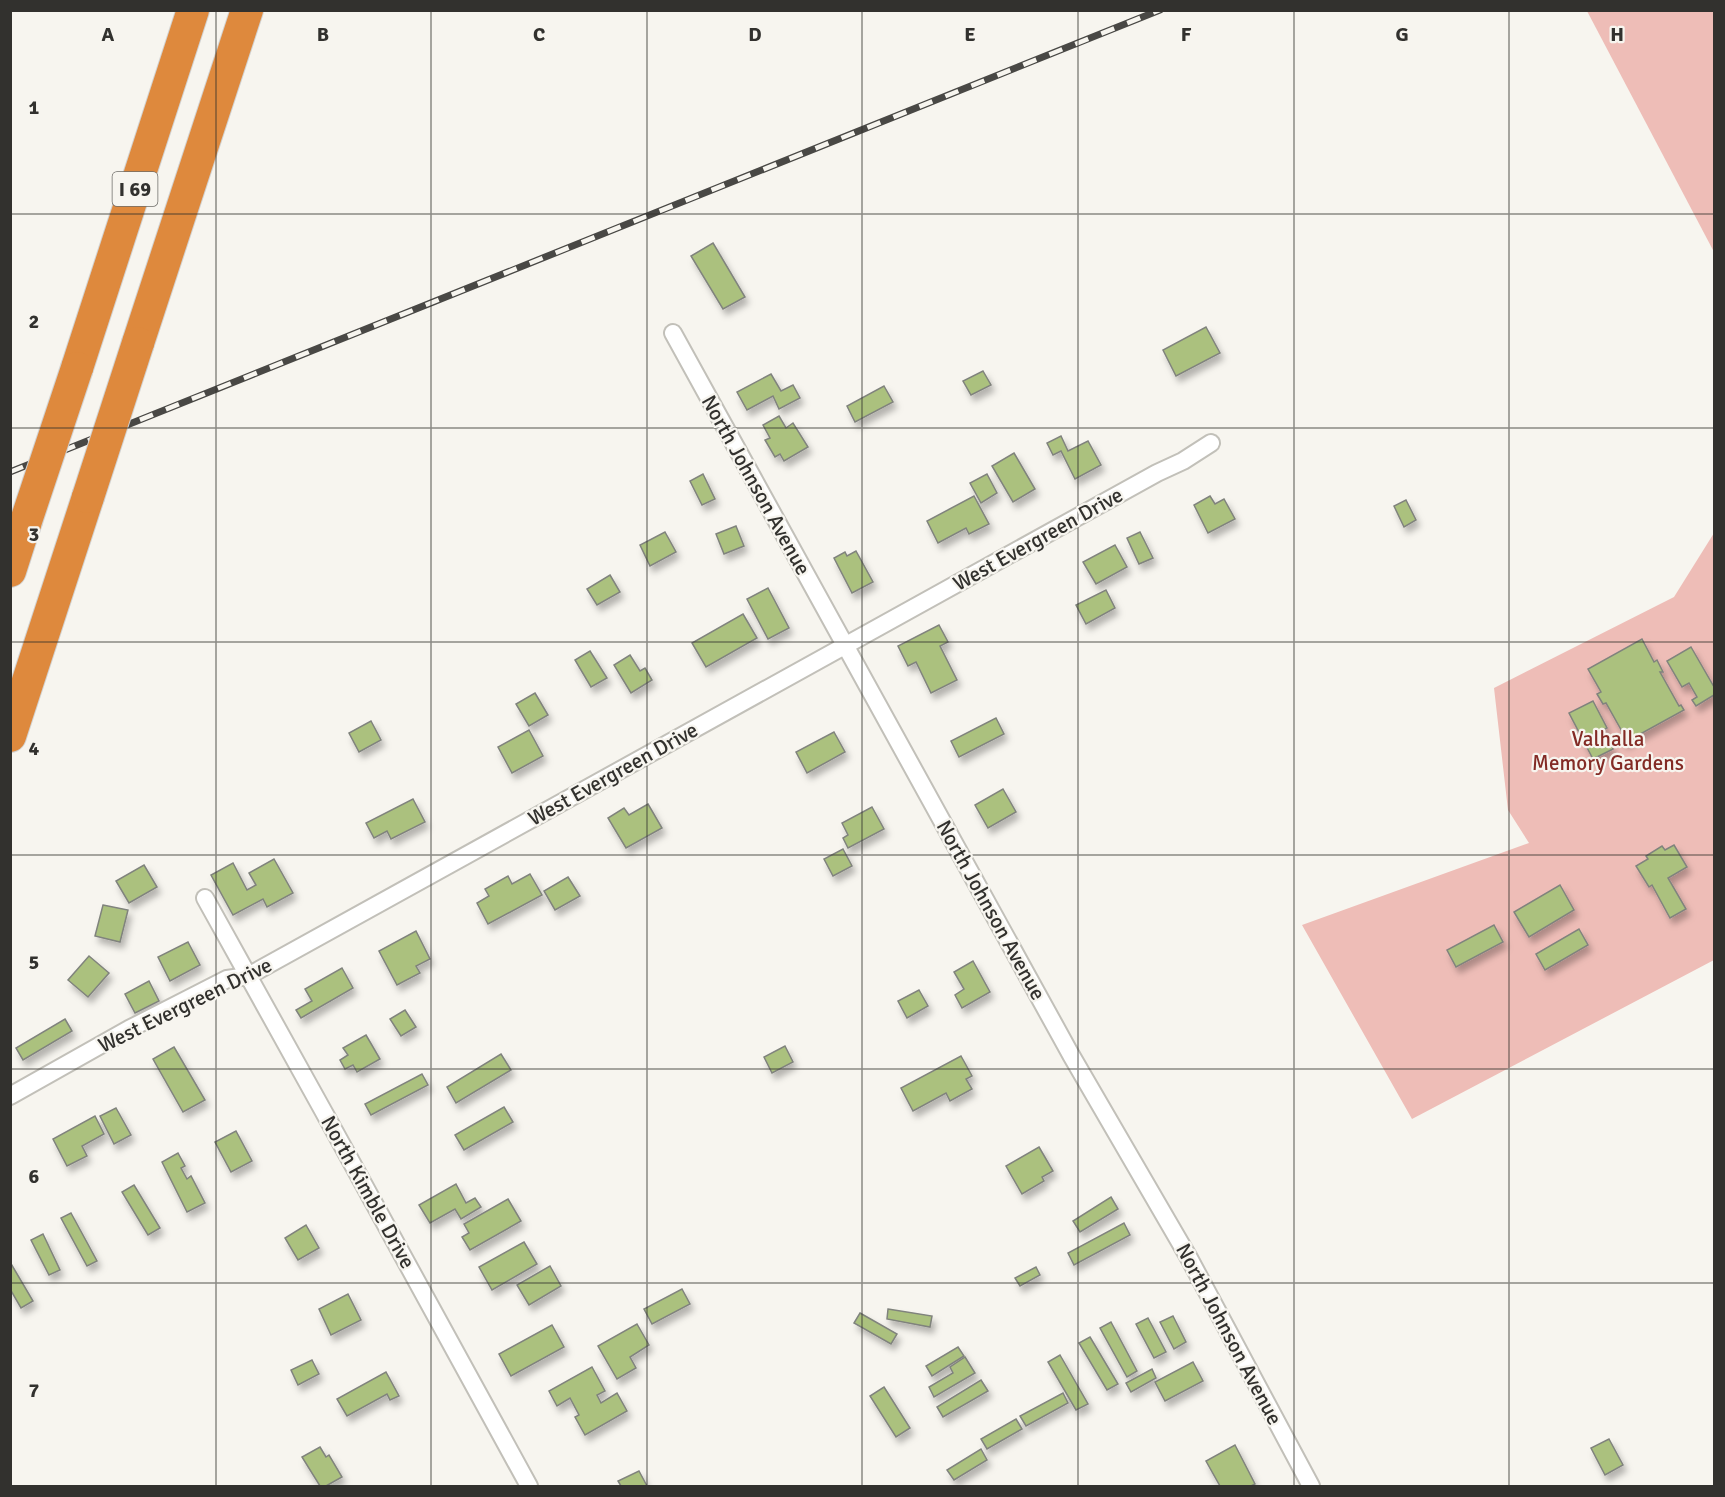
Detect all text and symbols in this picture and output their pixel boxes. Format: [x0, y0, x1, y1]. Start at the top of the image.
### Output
text: A [102, 22, 115, 47]
text: B [317, 22, 329, 47]
text: C [533, 22, 545, 47]
text: D [748, 22, 762, 47]
text: E [964, 22, 976, 47]
text: F [1181, 22, 1192, 47]
text: G [1395, 22, 1409, 47]
text: H [1610, 22, 1624, 47]
text: 1 [29, 95, 40, 120]
road number: I 69 [112, 172, 158, 206]
text: 2 [29, 309, 39, 334]
street label: North Johnson Avenue [696, 390, 816, 580]
street label: West Evergreen Drive [949, 482, 1127, 596]
text: 3 [29, 522, 39, 547]
street label: West Evergreen Drive [524, 717, 702, 831]
park label: Valhalla Memory Gardens [1532, 726, 1684, 776]
text: 4 [29, 736, 40, 761]
street label: North Johnson Avenue [931, 815, 1051, 1005]
text: 5 [29, 950, 39, 975]
street label: West Evergreen Drive [94, 952, 276, 1058]
street label: North Kimble Drive [315, 1111, 421, 1273]
text: 6 [29, 1164, 40, 1189]
street label: North Johnson Avenue [1170, 1239, 1288, 1429]
text: 7 [29, 1378, 40, 1403]

